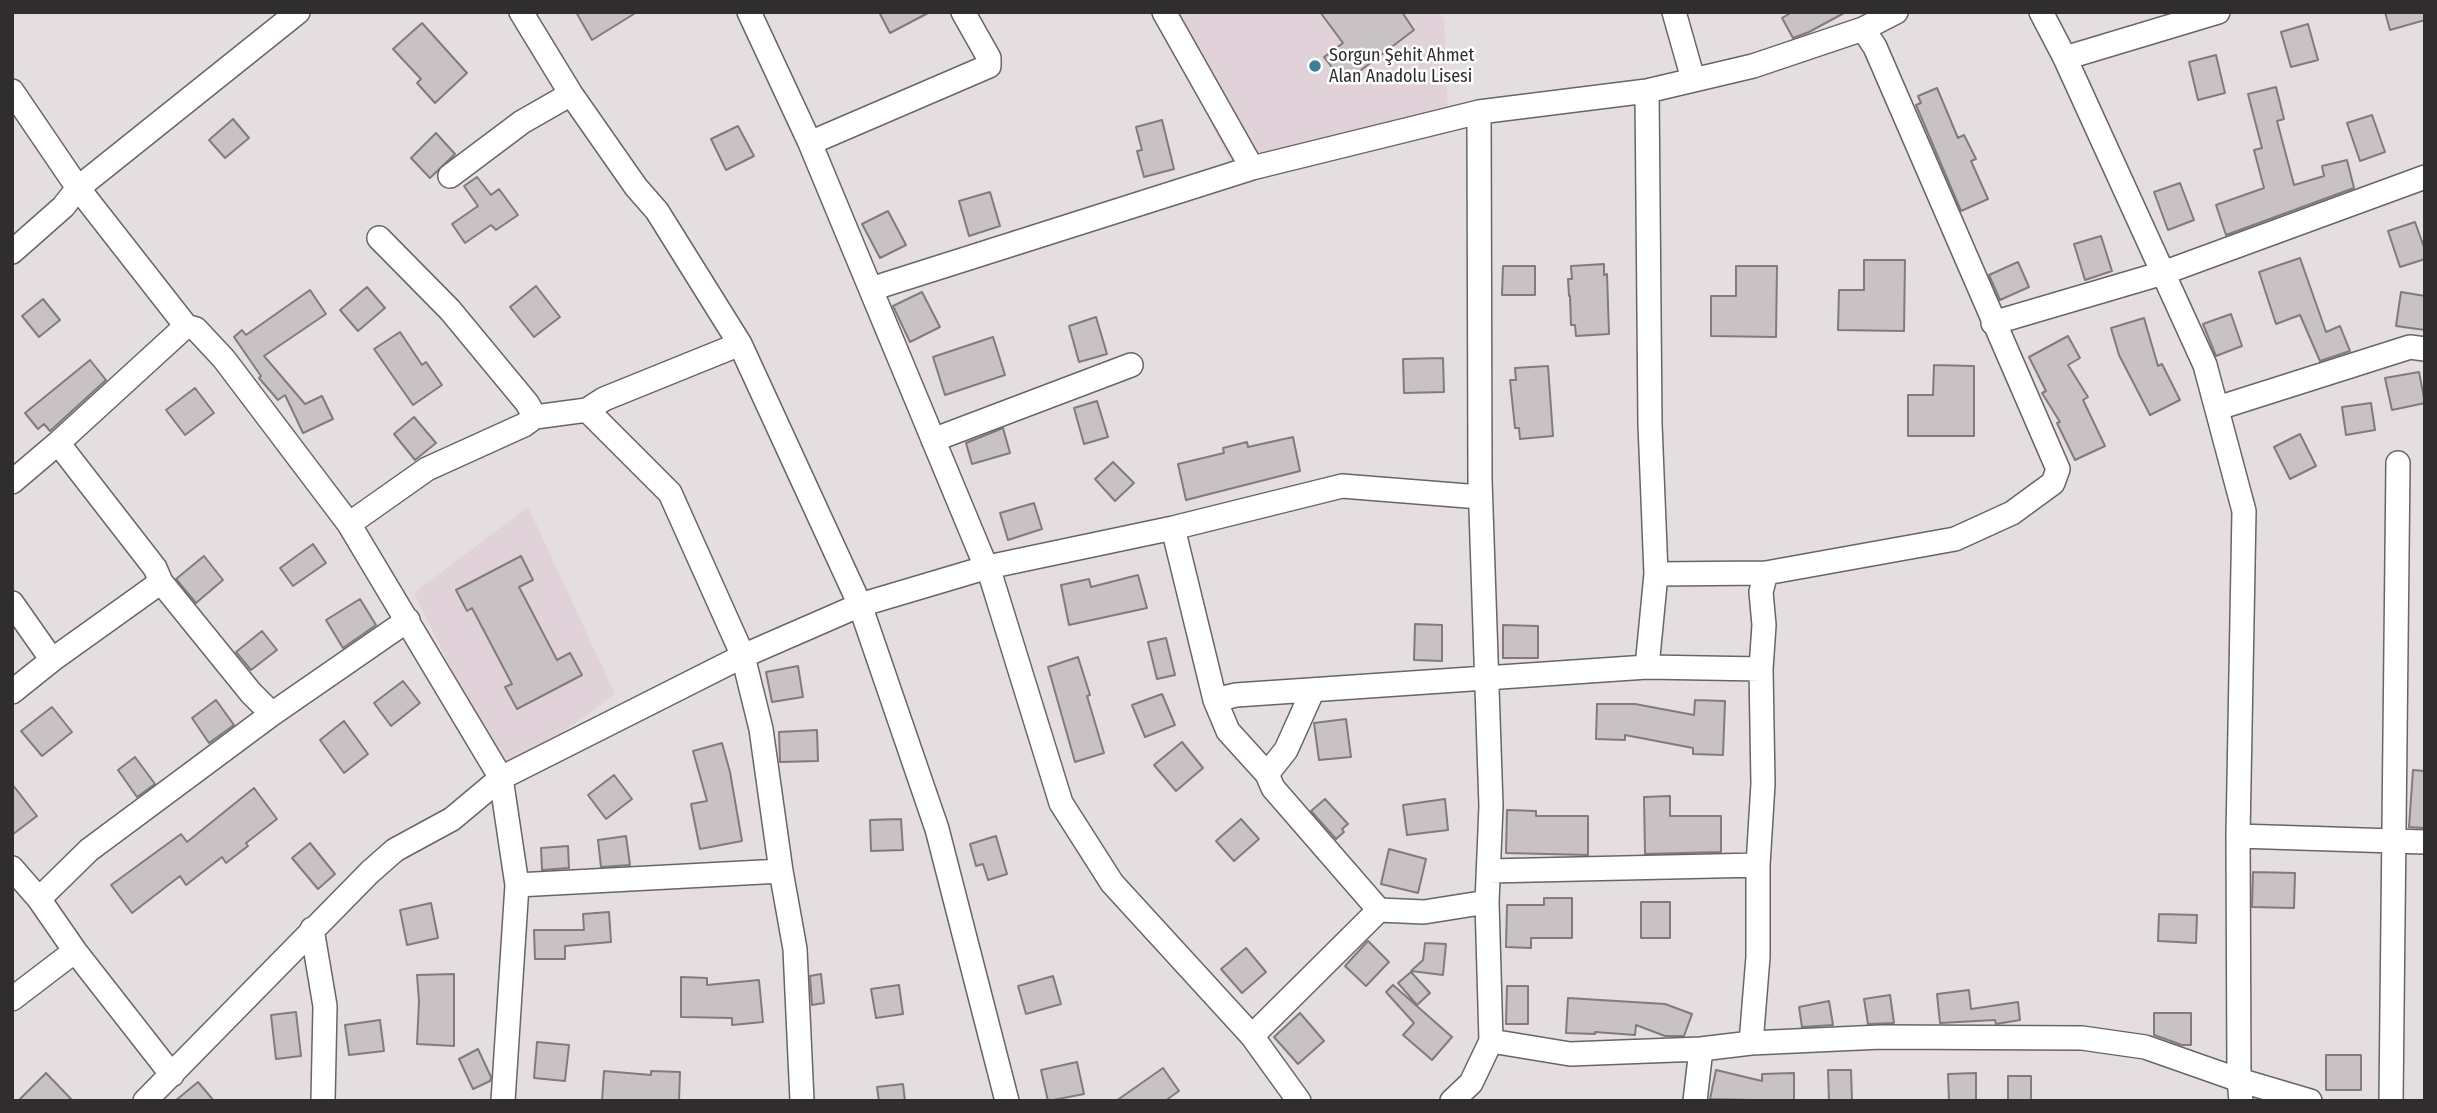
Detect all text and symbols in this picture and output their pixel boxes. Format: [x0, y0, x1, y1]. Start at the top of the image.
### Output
place label: Sorgun Şehit Ahmet Alan Anadolu Lisesi [1329, 45, 1474, 88]
marker: Sorgun Şehit Ahmet Alan Anadolu Lisesi [1307, 58, 1323, 74]

